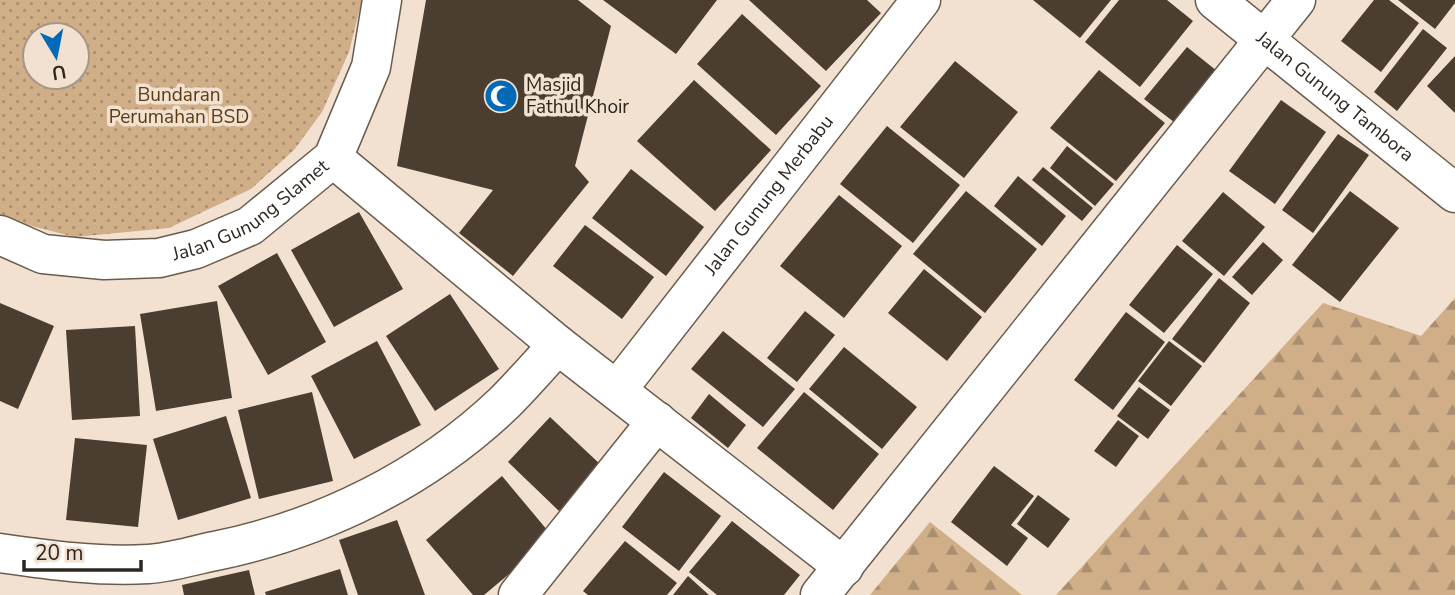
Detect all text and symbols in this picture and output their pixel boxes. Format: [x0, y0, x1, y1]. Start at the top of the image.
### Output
north arrow [21, 21, 91, 91]
street label: Jalan Gunung Tambora [1250, 25, 1419, 168]
text: U [50, 58, 68, 86]
place label: Masjid Fathul Khoir [526, 72, 629, 120]
mosque icon: Masjid Fathul Khoir [482, 77, 520, 115]
park label: Bundaran Perumahan BSD [109, 82, 249, 130]
street label: Jalan Gunung Merbabu [698, 110, 839, 281]
street label: Jalan Gunung Slamet [169, 153, 335, 267]
scale bar [24, 528, 142, 572]
text: 20 m [35, 539, 84, 567]

